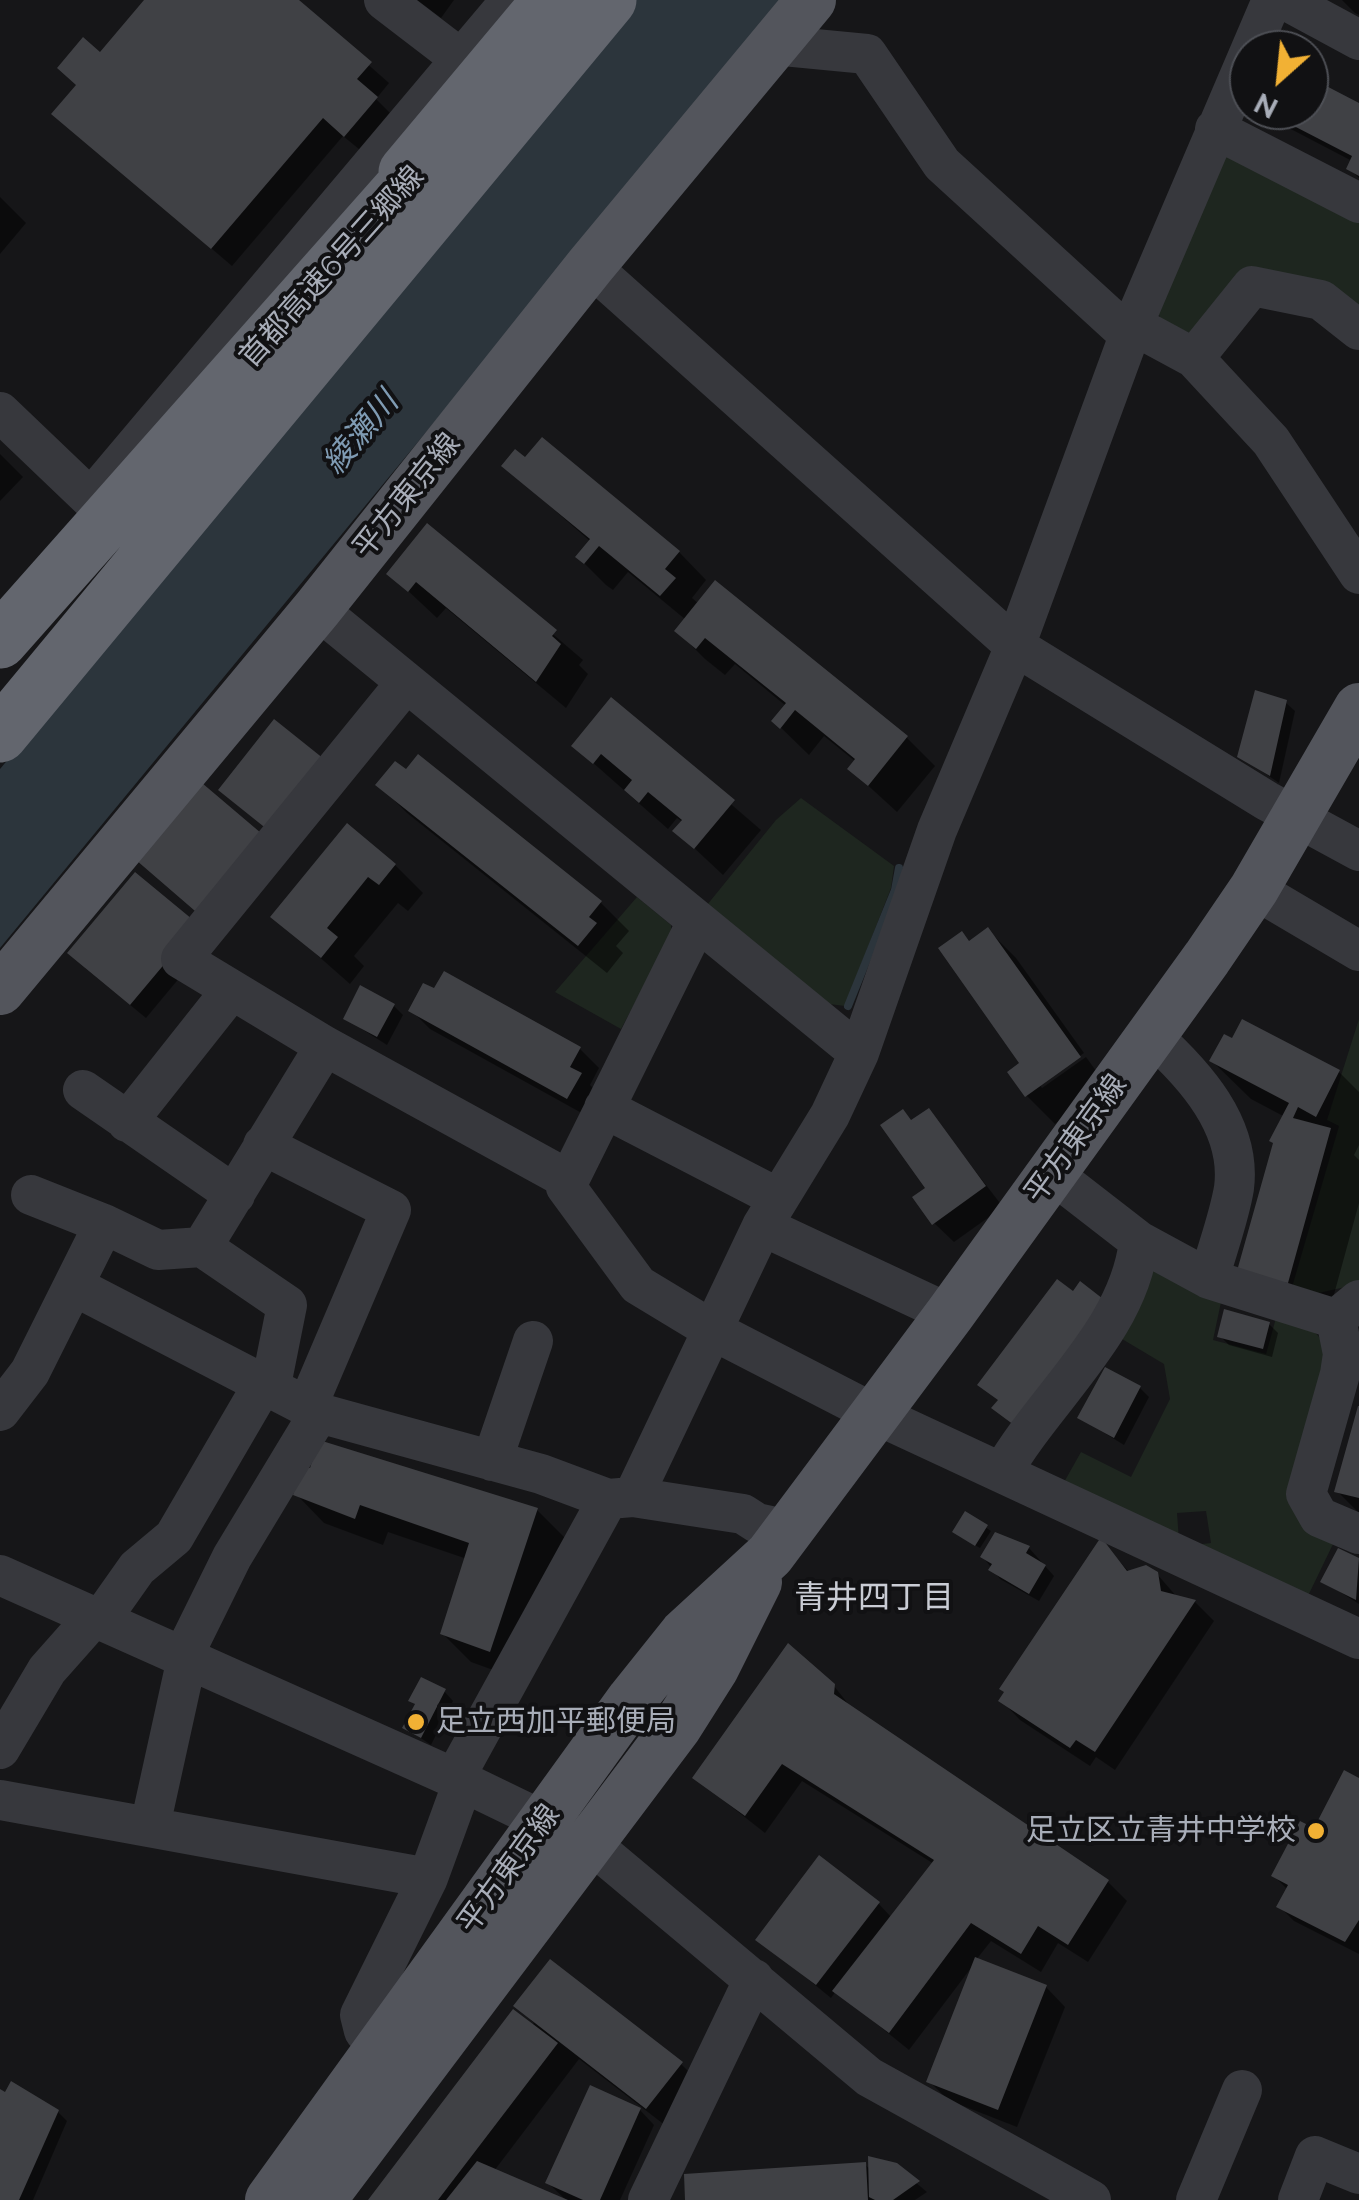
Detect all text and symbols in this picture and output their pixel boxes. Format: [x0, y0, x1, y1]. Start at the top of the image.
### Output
north arrow [1229, 30, 1329, 130]
text: N [1249, 86, 1283, 125]
street label: 首都高速6号三郷線 [232, 159, 432, 375]
water label: 綾瀬川 [315, 384, 407, 482]
street label: 平方東京線 [346, 426, 468, 566]
street label: 平方東京線 [1017, 1068, 1135, 1210]
district label: 青井四丁目 [794, 1579, 954, 1617]
place label: 足立西加平郵便局 [436, 1704, 676, 1740]
marker: 足立西加平郵便局 [405, 1711, 427, 1733]
street label: 平方東京線 [450, 1798, 568, 1940]
place label: 足立区立青井中学校 [1026, 1813, 1296, 1849]
marker: 足立区立青井中学校 [1305, 1820, 1327, 1842]

